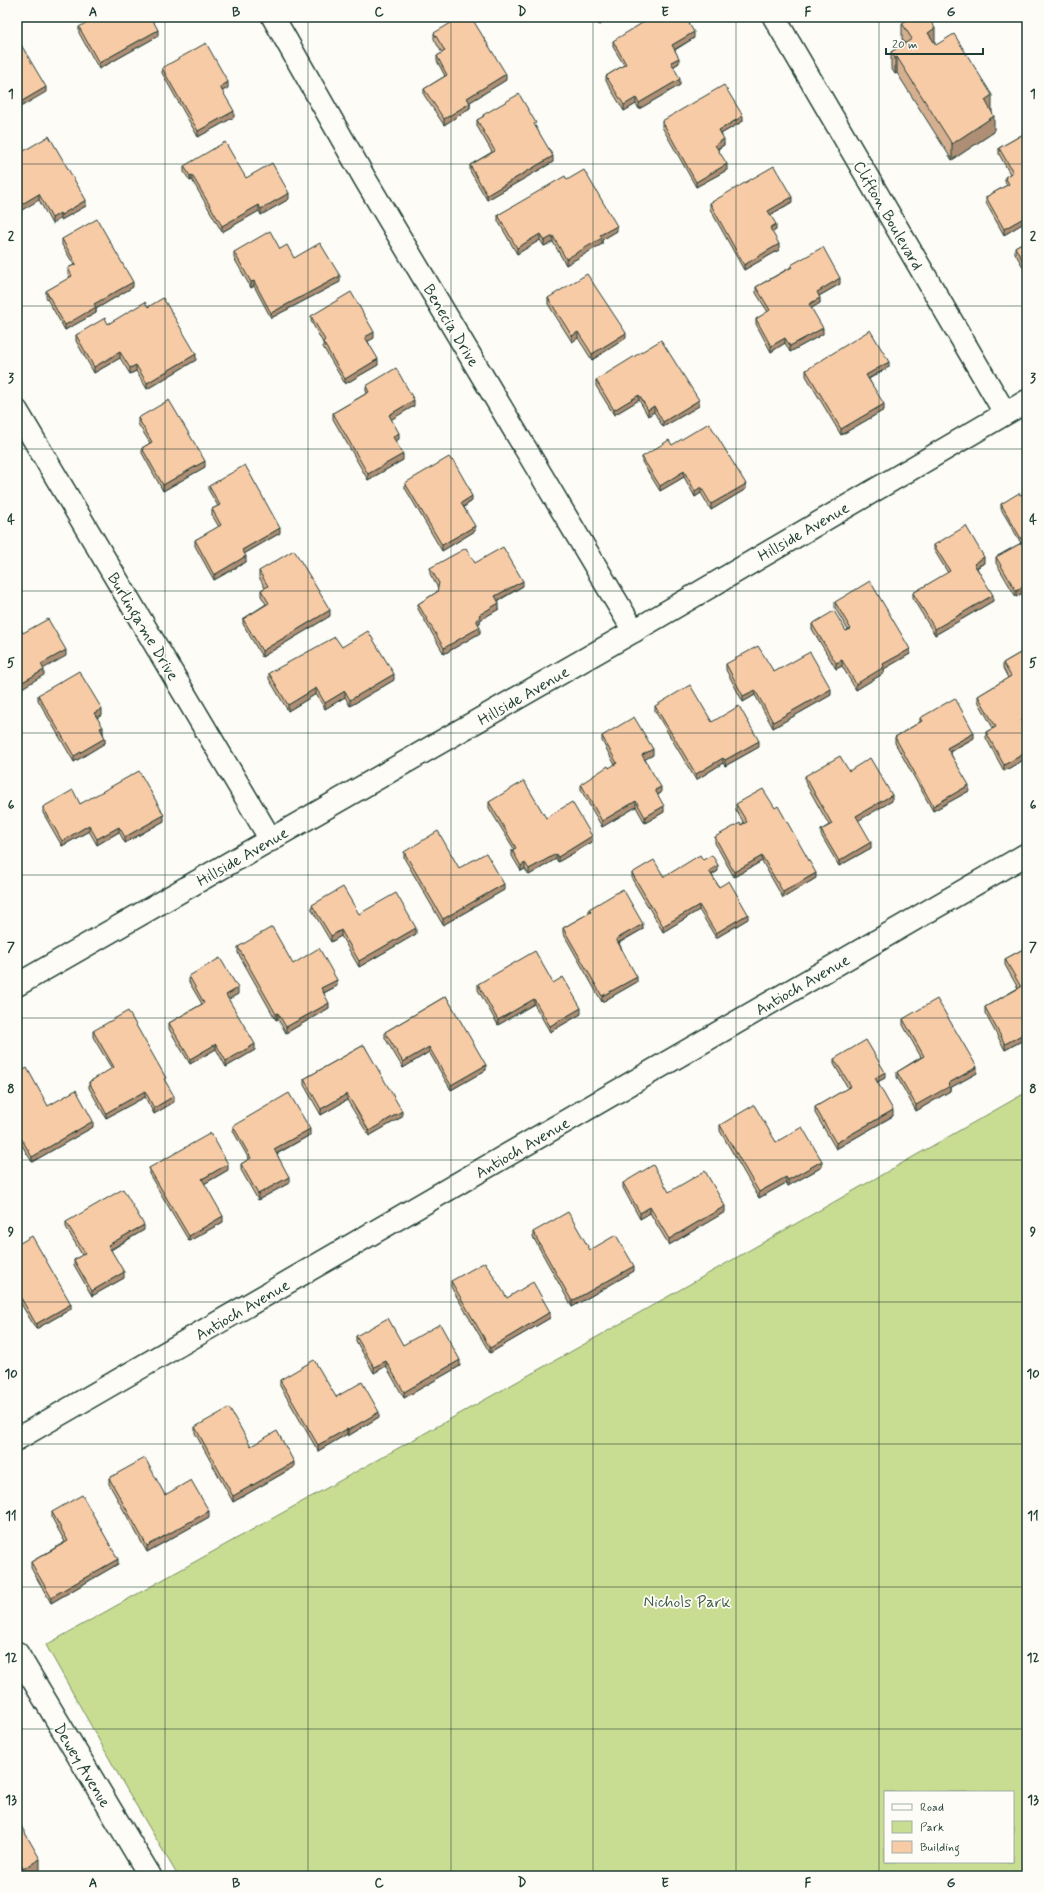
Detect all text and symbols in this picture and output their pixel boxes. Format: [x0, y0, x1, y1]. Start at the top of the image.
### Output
text: A [89, 4, 97, 21]
text: B [232, 4, 241, 21]
text: C [374, 4, 384, 21]
text: D [518, 4, 527, 21]
text: E [661, 4, 669, 21]
text: F [805, 4, 812, 21]
text: G [947, 4, 956, 21]
scale bar [886, 30, 983, 56]
text: 20 m [892, 37, 918, 53]
text: 1 [8, 86, 14, 103]
text: 1 [1030, 86, 1036, 103]
street label: Clifton Boulevard [848, 157, 928, 274]
text: 2 [8, 228, 15, 245]
text: 2 [1030, 228, 1037, 245]
street label: Benecia Drive [418, 280, 484, 371]
text: 3 [8, 370, 14, 387]
text: 3 [1030, 370, 1036, 387]
street label: Hillside Avenue [754, 498, 853, 567]
text: 4 [7, 512, 15, 529]
text: 4 [1029, 512, 1037, 529]
street label: Burlingame Drive [101, 569, 183, 685]
text: 5 [7, 655, 15, 672]
text: 5 [1029, 655, 1037, 672]
street label: Hillside Avenue [474, 662, 573, 731]
text: 6 [8, 797, 15, 814]
text: 6 [1030, 797, 1037, 814]
street label: Hillside Avenue [193, 823, 292, 892]
text: 7 [7, 939, 15, 956]
text: 7 [1029, 939, 1037, 956]
street label: Antioch Avenue [752, 950, 854, 1021]
text: 8 [7, 1081, 15, 1098]
text: 8 [1029, 1081, 1037, 1098]
street label: Antioch Avenue [472, 1113, 574, 1184]
text: 9 [8, 1224, 15, 1241]
text: 9 [1030, 1224, 1037, 1241]
street label: Antioch Avenue [192, 1275, 294, 1346]
text: 10 [4, 1366, 18, 1383]
text: 10 [1026, 1366, 1040, 1383]
text: 11 [5, 1508, 17, 1525]
text: 11 [1027, 1508, 1039, 1525]
park label: Nichols Park [644, 1592, 730, 1613]
text: 12 [5, 1650, 17, 1667]
text: 12 [1027, 1650, 1039, 1667]
street label: Dewey Avenue [48, 1720, 115, 1812]
legend [884, 1791, 1014, 1863]
text: 13 [5, 1792, 17, 1809]
text: 13 [1027, 1792, 1039, 1809]
text: Road [920, 1800, 944, 1816]
text: Park [920, 1820, 944, 1836]
text: Building [920, 1840, 960, 1857]
text: A [89, 1875, 97, 1892]
text: B [232, 1875, 241, 1892]
text: C [374, 1875, 384, 1892]
text: D [518, 1875, 527, 1892]
text: E [661, 1875, 669, 1892]
text: F [805, 1875, 812, 1892]
text: G [947, 1875, 956, 1892]

